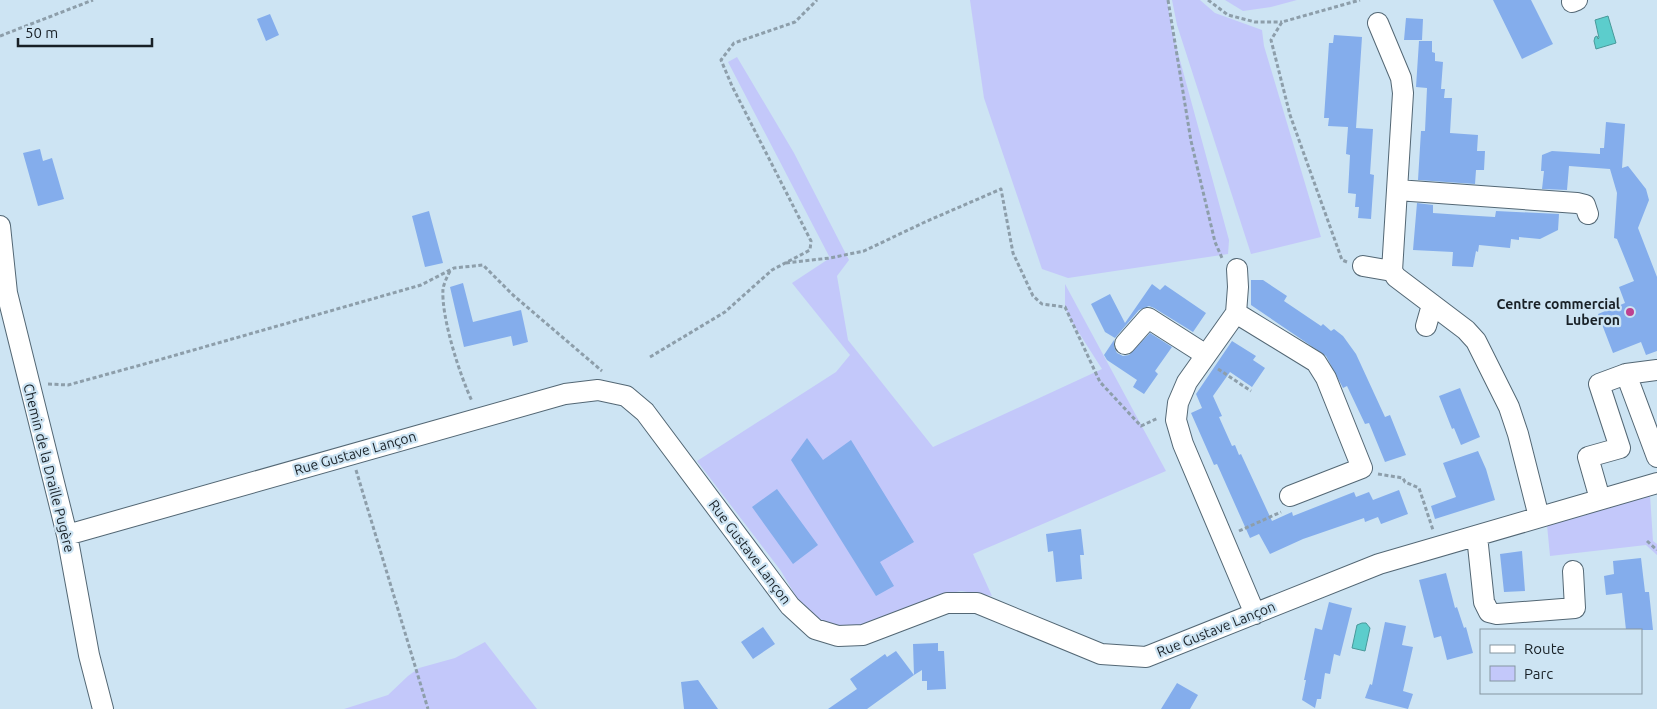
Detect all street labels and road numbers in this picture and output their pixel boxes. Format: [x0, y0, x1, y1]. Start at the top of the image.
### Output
street label: Chemin de la Draille Pugère [20, 382, 78, 554]
street label: Rue Gustave Lançon [292, 428, 418, 478]
street label: Rue Gustave Lançon [706, 497, 794, 607]
street label: Rue Gustave Lançon [1154, 598, 1278, 660]

